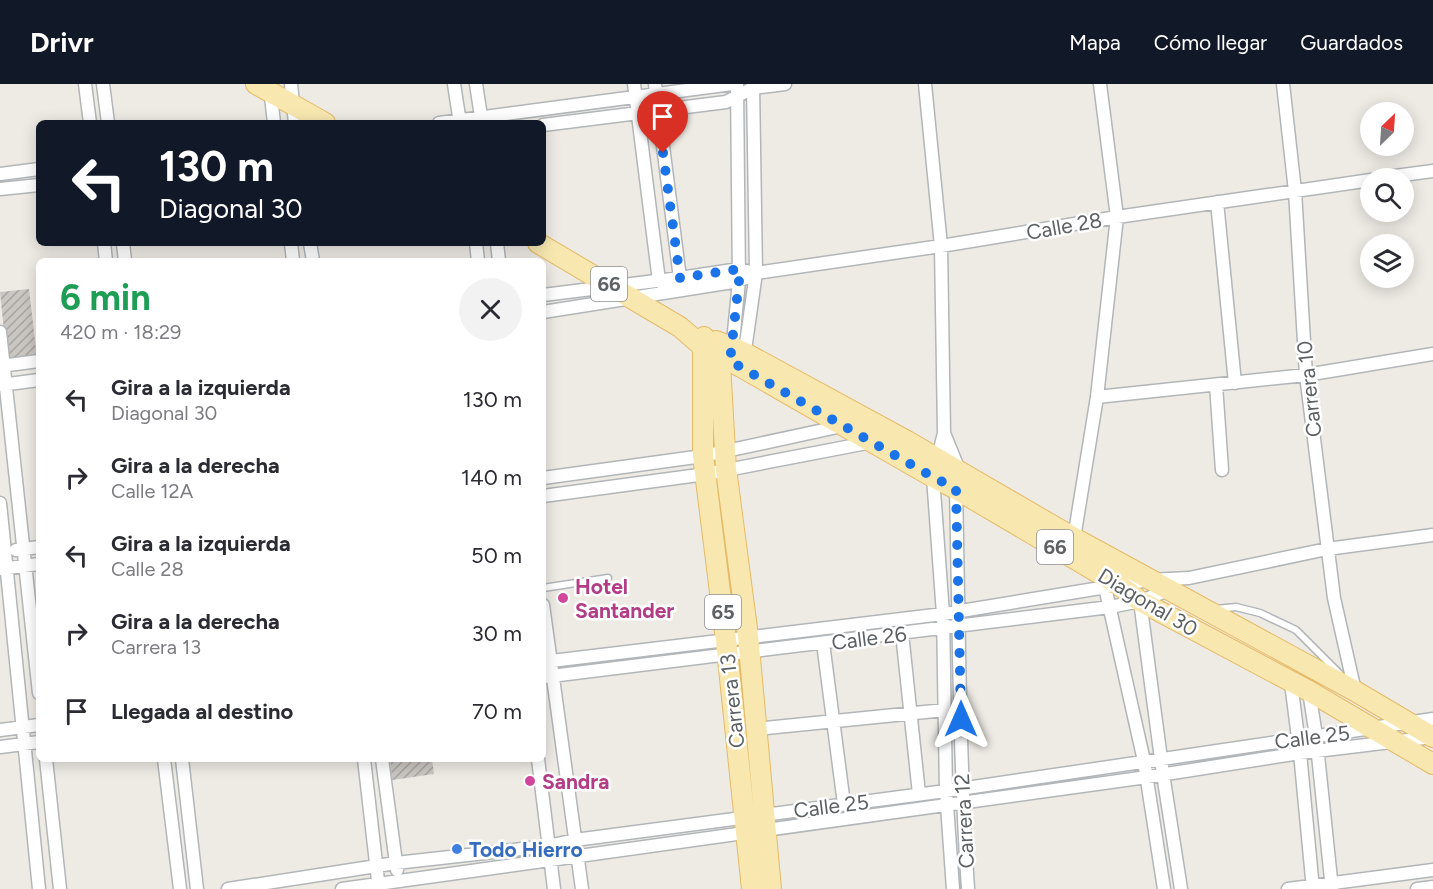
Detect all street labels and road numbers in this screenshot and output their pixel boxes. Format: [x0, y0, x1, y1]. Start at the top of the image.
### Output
street label: Calle 28 [1024, 207, 1104, 245]
road number: 66 [591, 267, 627, 301]
street label: Carrera 10 [1292, 340, 1326, 438]
road number: 66 [1037, 530, 1073, 564]
street label: Diagonal 30 [1094, 563, 1202, 641]
road number: 65 [705, 595, 741, 629]
street label: Calle 26 [830, 621, 908, 655]
street label: Carrera 13 [715, 653, 749, 749]
street label: Calle 25 [1273, 720, 1351, 754]
street label: Carrera 12 [949, 773, 979, 869]
street label: Calle 25 [792, 789, 870, 823]

